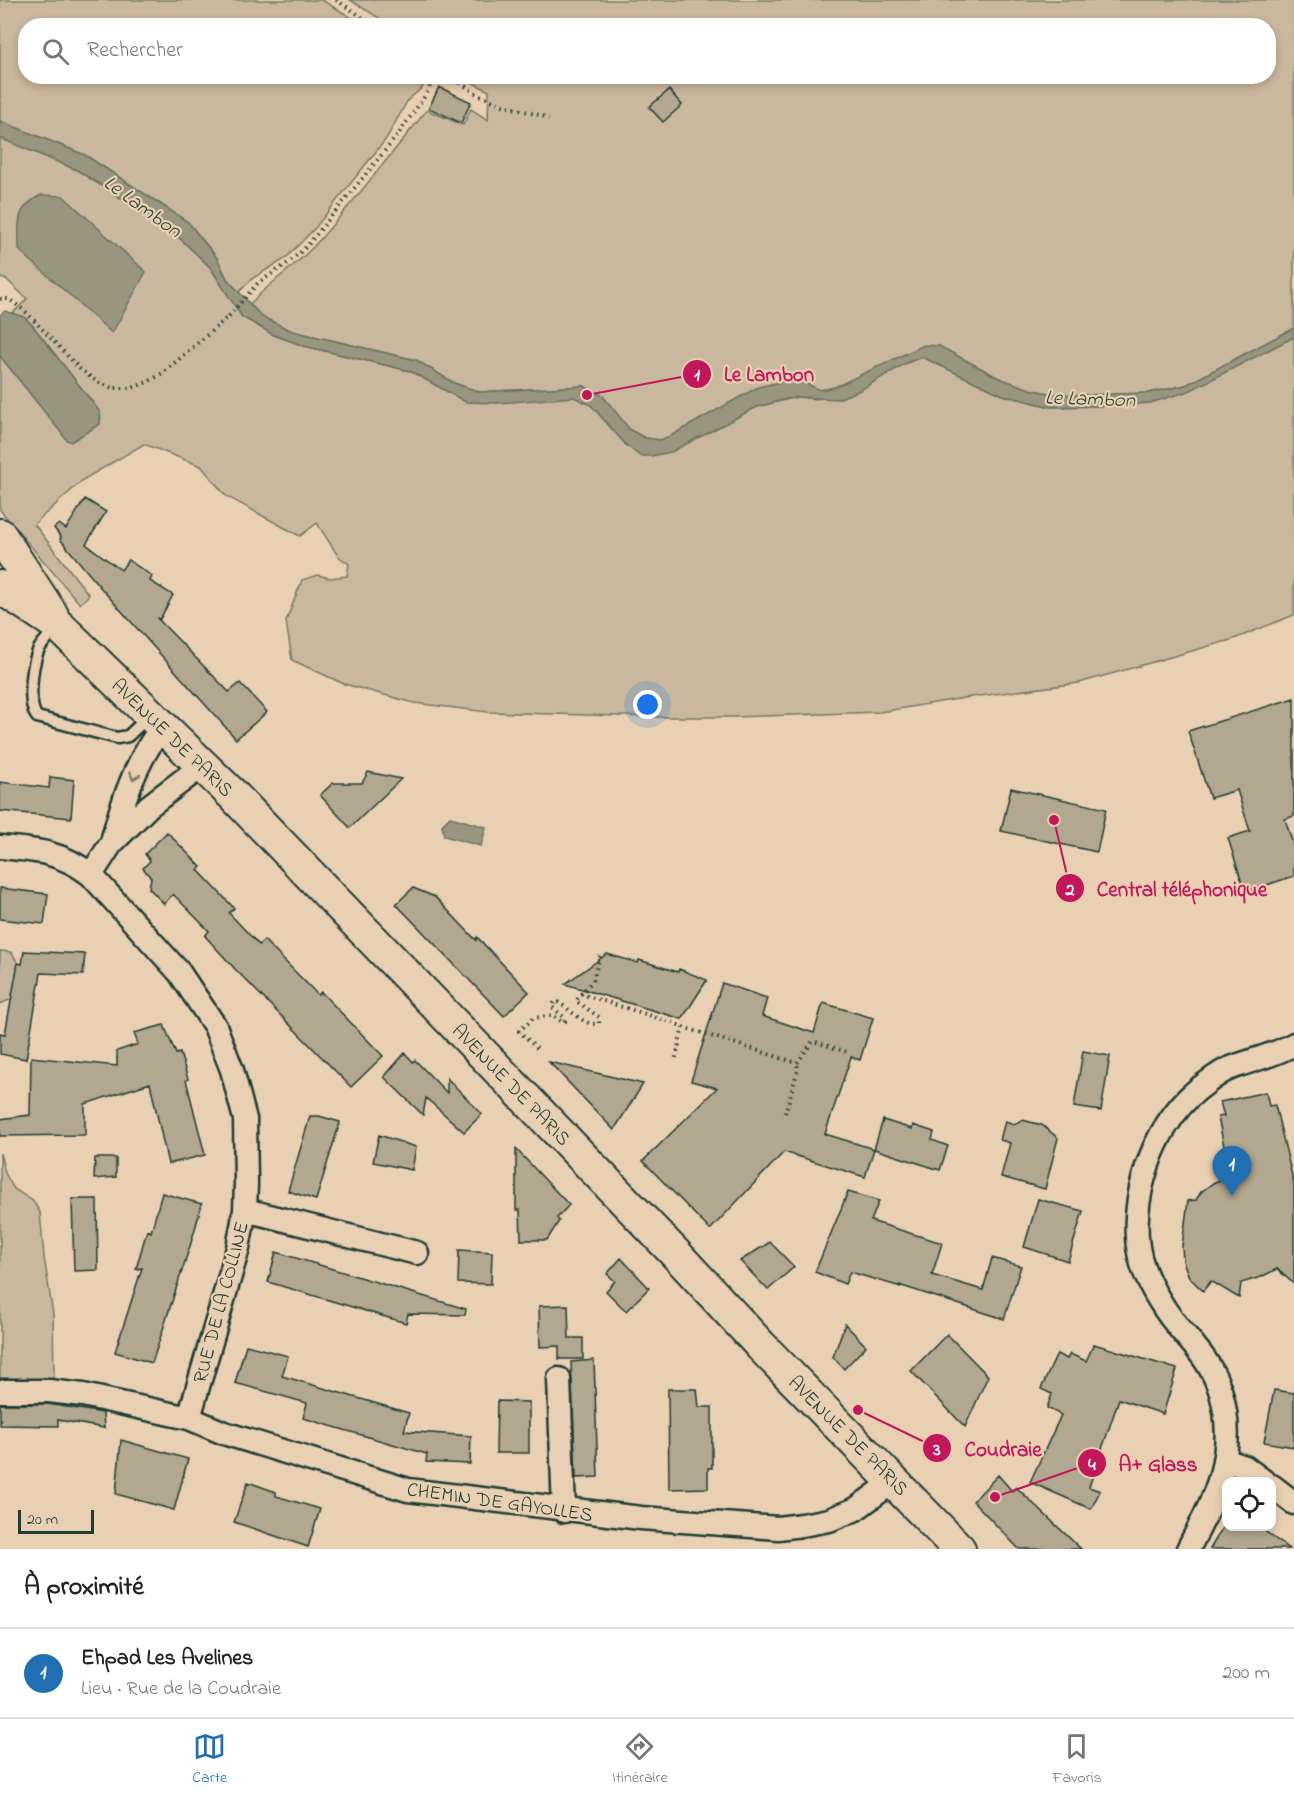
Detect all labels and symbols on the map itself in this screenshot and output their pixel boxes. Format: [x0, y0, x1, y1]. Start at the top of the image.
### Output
water label: Le Lambon [97, 169, 188, 247]
callout: Le Lambon [682, 355, 826, 394]
text: Le Lambon [724, 361, 814, 391]
text: 1 [694, 363, 700, 389]
water label: Le Lambon [1044, 383, 1136, 417]
street label: AVENUE DE PARIS [104, 673, 239, 805]
your location [633, 690, 662, 719]
one-way arrow [129, 771, 142, 781]
callout: Central téléphonique [1055, 869, 1279, 908]
text: Central téléphonique [1097, 876, 1268, 906]
text: 2 [1065, 878, 1075, 904]
street label: AVENUE DE PARIS [444, 1018, 576, 1154]
pin: 1 [1212, 1146, 1252, 1196]
street label: RUE DE LA COLLINE [187, 1219, 258, 1387]
street label: AVENUE DE PARIS [780, 1370, 914, 1504]
callout: Coudraie [922, 1429, 1053, 1468]
text: Coudraie [964, 1436, 1042, 1466]
text: 3 [932, 1438, 941, 1464]
callout: A+ Glass [1077, 1444, 1209, 1483]
text: A+ Glass [1119, 1451, 1198, 1481]
text: 4 [1088, 1453, 1096, 1479]
street label: CHEMIN DE GAYOLLES [405, 1476, 595, 1531]
scale bar [18, 1507, 94, 1534]

